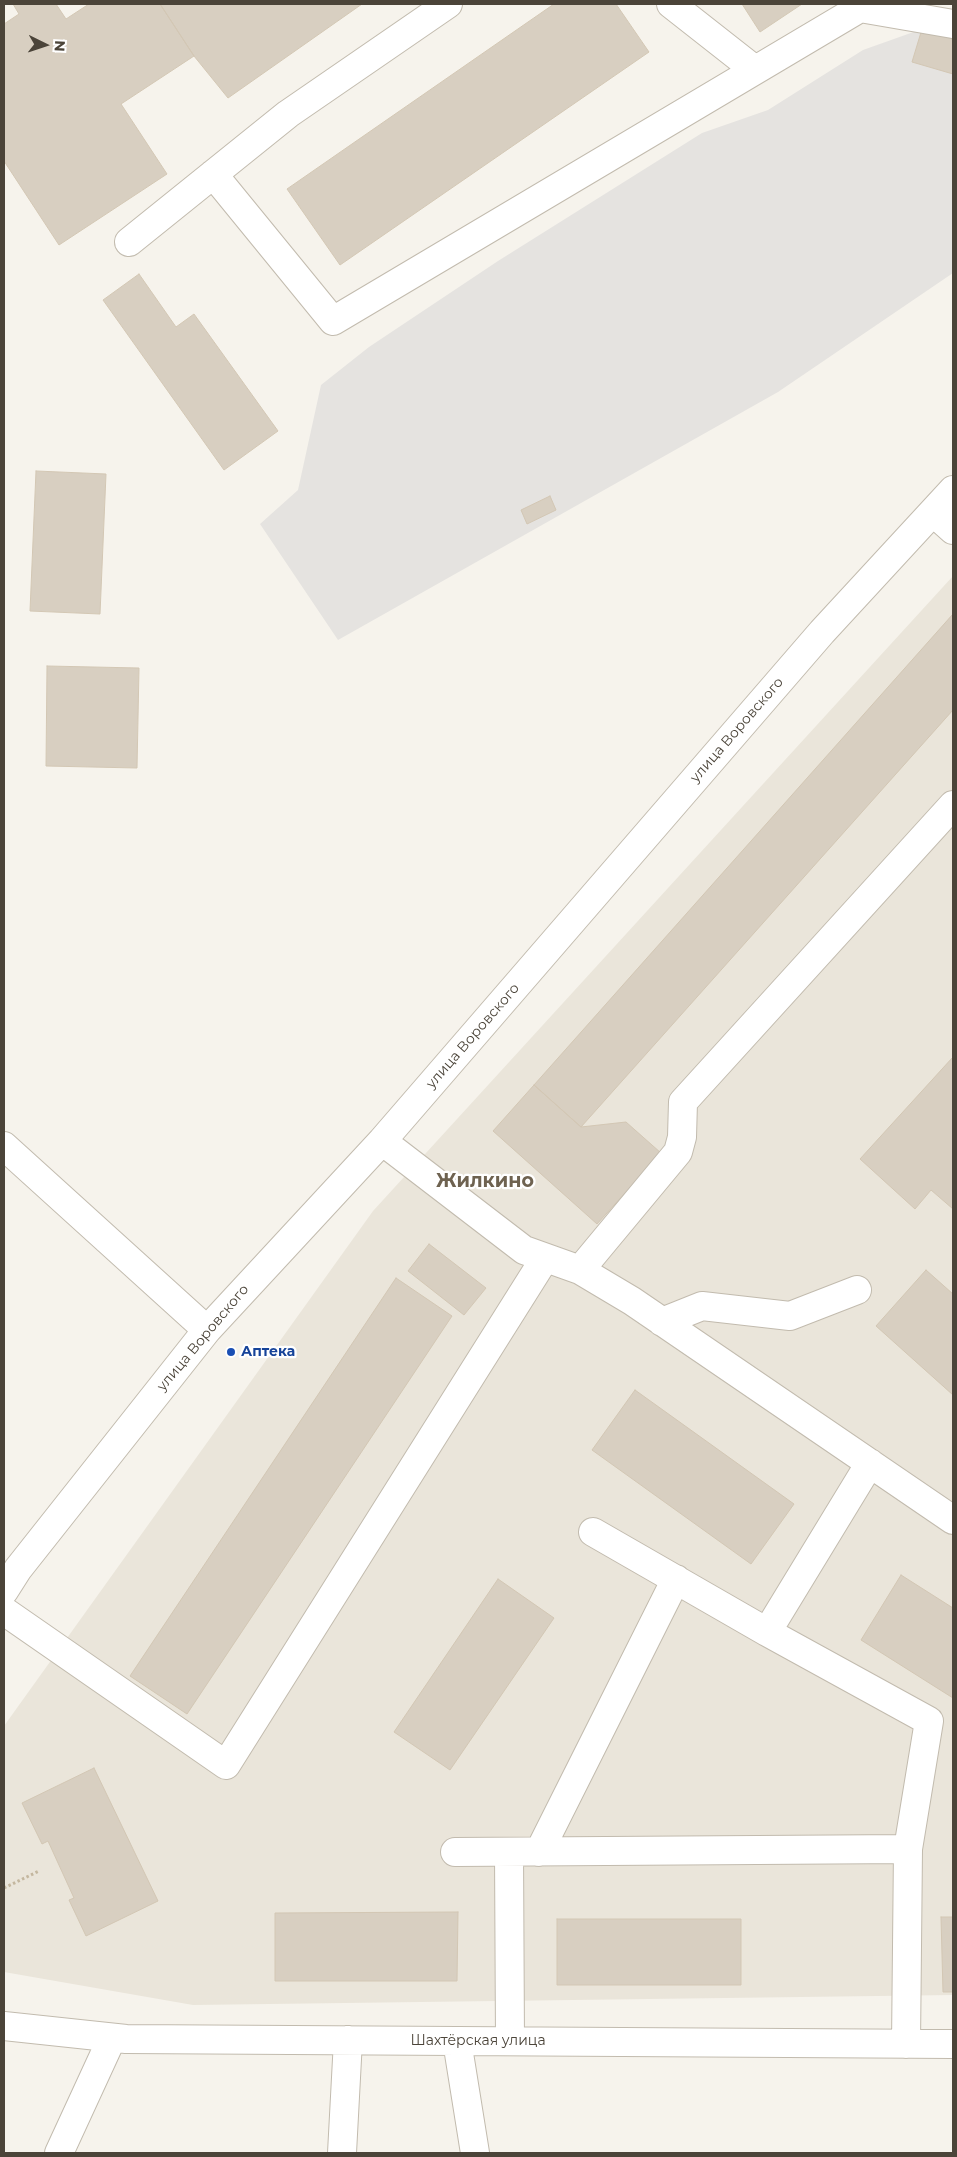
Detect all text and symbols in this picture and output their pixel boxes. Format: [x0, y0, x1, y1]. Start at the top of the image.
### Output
north arrow [20, 20, 70, 70]
text: N [51, 40, 69, 52]
street label: улица Воровского [687, 674, 787, 786]
street label: улица Воровского [423, 980, 523, 1092]
district label: Жилкино [436, 1170, 534, 1192]
street label: улица Воровского [154, 1281, 252, 1395]
place label: Аптека [241, 1344, 295, 1360]
marker: Аптека [225, 1346, 237, 1358]
street label: Шахтёрская улица [410, 2033, 546, 2049]

